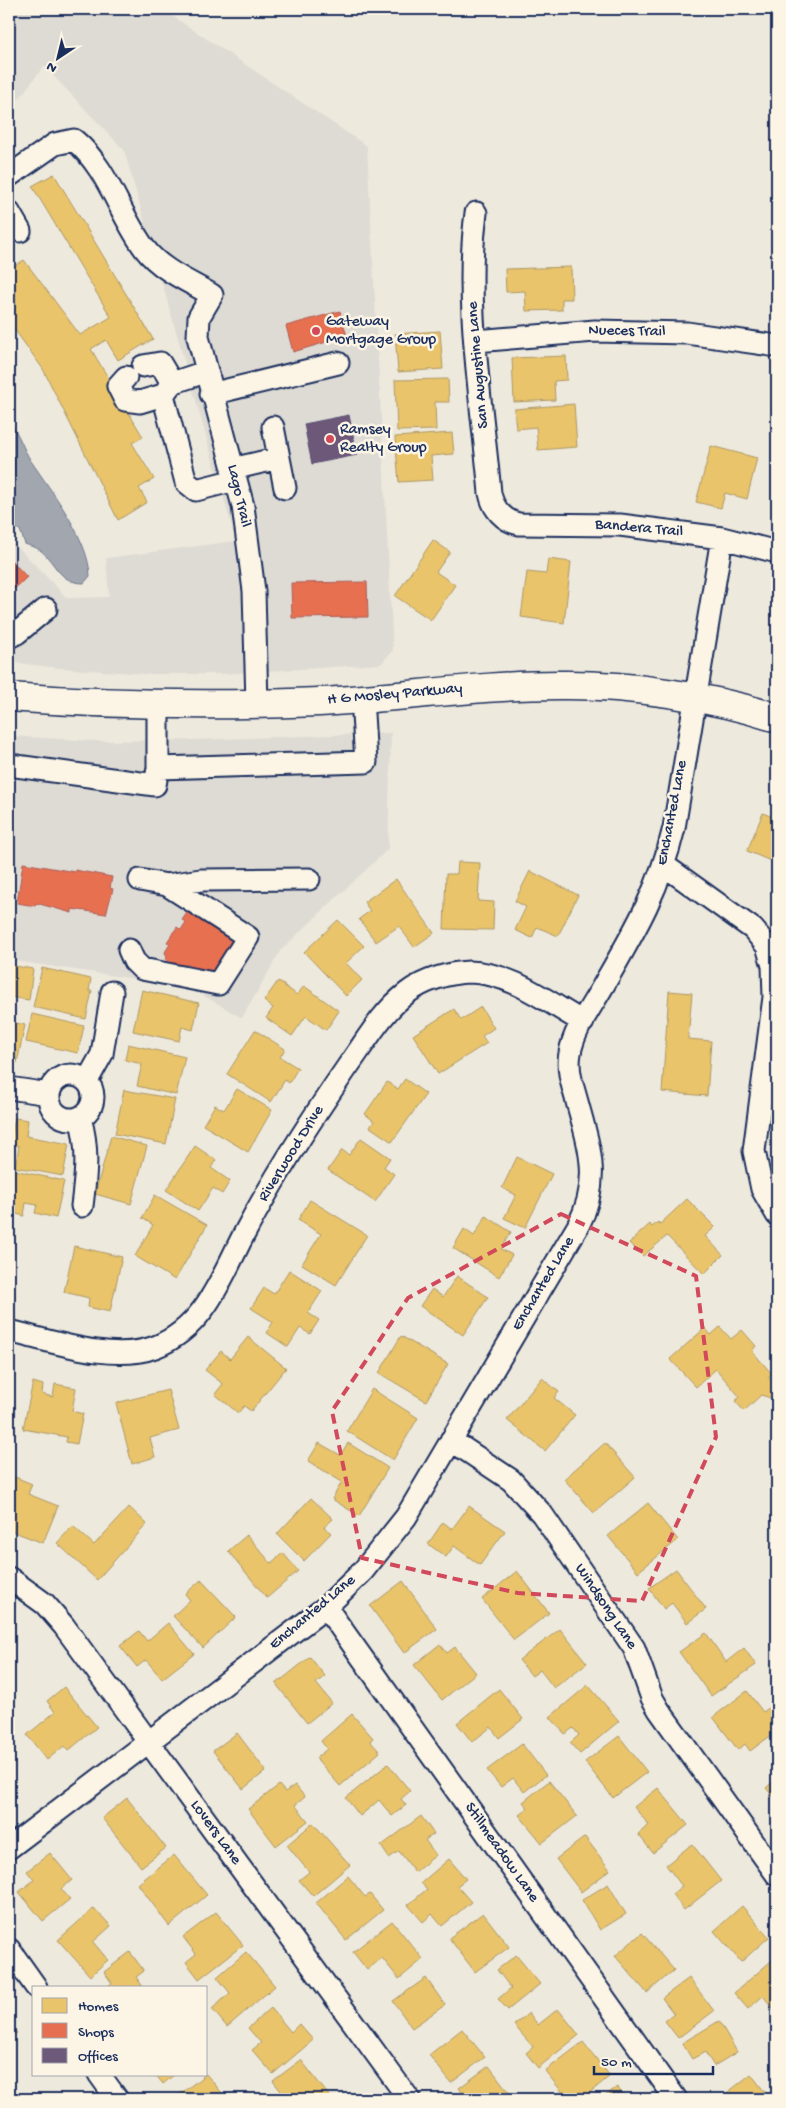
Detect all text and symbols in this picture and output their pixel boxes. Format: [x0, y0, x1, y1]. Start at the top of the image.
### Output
north arrow [32, 32, 82, 82]
text: N [43, 57, 61, 76]
street label: San Augustine Lane [464, 300, 494, 429]
place label: Gateway Mortgage Group [326, 313, 436, 350]
street label: Nueces Trail [588, 322, 666, 342]
marker: Gateway Mortgage Group [310, 325, 322, 337]
place label: Ramsey Realty Group [340, 421, 427, 458]
marker: Ramsey Realty Group [324, 433, 336, 445]
street label: Lago Trail [222, 463, 254, 529]
street label: Bandera Trail [593, 516, 684, 542]
street label: H G Mosley Parkway [327, 680, 463, 710]
street label: Enchanted Lane [654, 758, 693, 867]
street label: Riverwood Drive [255, 1102, 330, 1206]
street label: Enchanted Lane [508, 1233, 580, 1335]
street label: Windsong Lane [569, 1561, 641, 1654]
street label: Enchanted Lane [266, 1571, 361, 1655]
street label: Lovers Lane [185, 1797, 245, 1870]
street label: Stillmeadow Lane [460, 1799, 543, 1907]
legend [32, 1986, 208, 2076]
text: Homes [78, 1998, 119, 2016]
text: Shops [78, 2024, 114, 2042]
scale bar [594, 2043, 712, 2075]
text: Offices [78, 2048, 118, 2066]
text: 50 m [601, 2054, 632, 2072]

